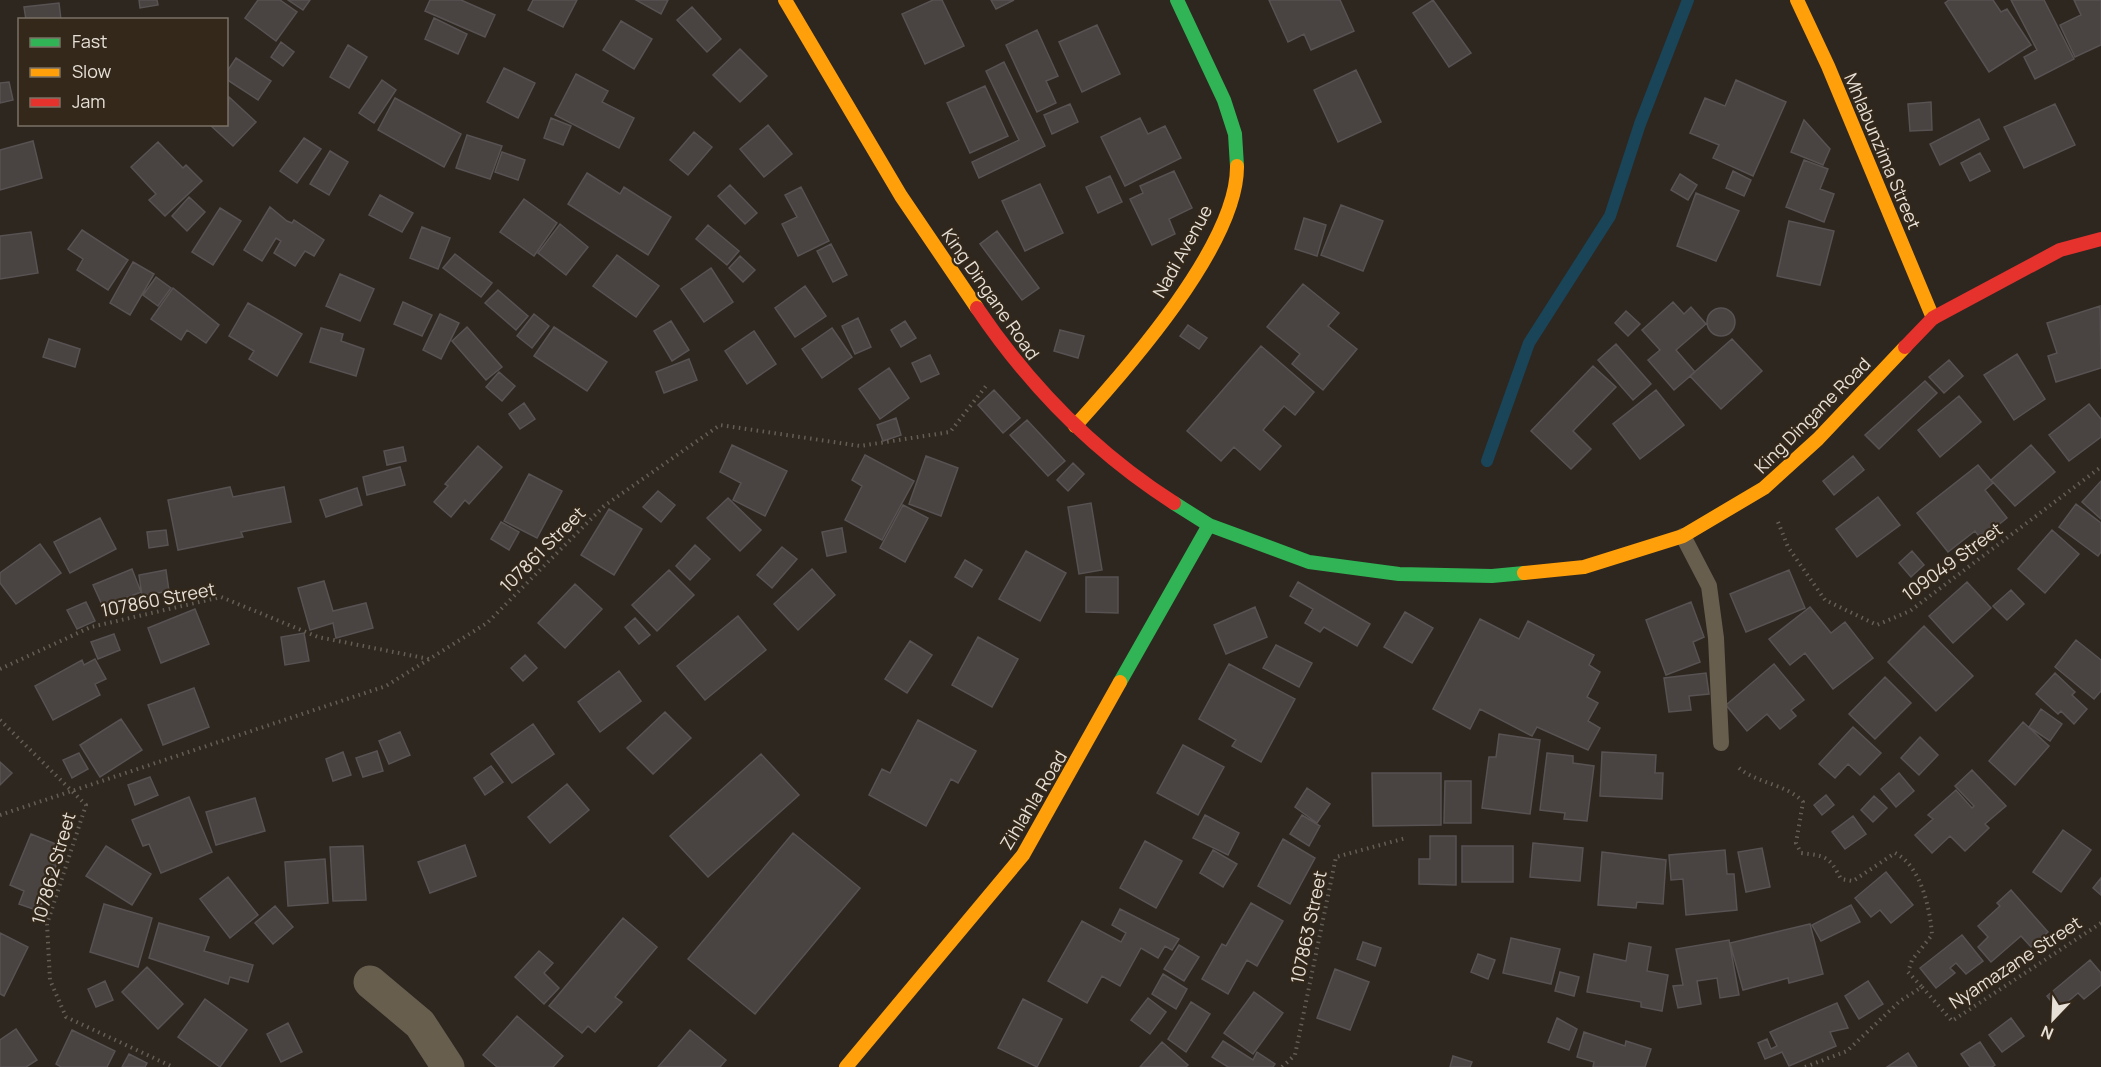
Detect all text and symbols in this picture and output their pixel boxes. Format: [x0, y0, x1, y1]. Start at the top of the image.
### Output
legend [18, 18, 228, 126]
text: Fast [72, 29, 107, 53]
text: Slow [72, 59, 112, 83]
street label: Mhlabunzima Street [1839, 69, 1927, 233]
text: Jam [72, 89, 106, 113]
street label: Nadi Avenue [1147, 200, 1217, 302]
street label: King Dingane Road [937, 224, 1045, 364]
street label: King Dingane Road [1749, 352, 1875, 478]
street label: 107861 Street [494, 501, 590, 597]
street label: 109049 Street [1897, 517, 2007, 605]
street label: 107860 Street [99, 576, 217, 622]
street label: Zihlahla Road [994, 746, 1072, 854]
street label: 107862 Street [26, 809, 80, 927]
street label: 107863 Street [1284, 868, 1332, 986]
street label: Nyamazane Street [1944, 910, 2086, 1014]
north arrow [2023, 989, 2083, 1049]
text: N [2038, 1020, 2057, 1045]

